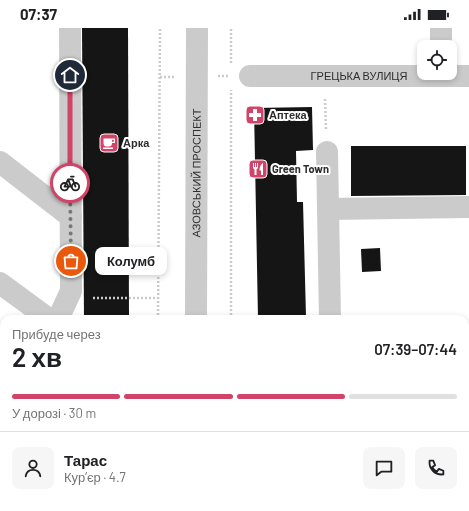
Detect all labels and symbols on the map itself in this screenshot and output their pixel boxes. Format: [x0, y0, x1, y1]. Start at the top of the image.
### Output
pin [53, 58, 87, 92]
street label: ГРЕЦЬКА ВУЛИЦЯ [311, 69, 407, 82]
pharmacy icon: Аптека [244, 104, 266, 126]
street label: АЗОВСЬКИЙ ПРОСПЕКТ [189, 108, 203, 237]
place label: Аптека [269, 108, 308, 121]
cafe icon: Арка [98, 132, 120, 154]
place label: Арка [123, 136, 150, 149]
restaurant icon: Green Town [247, 158, 269, 180]
place label: Green Town [272, 162, 329, 175]
courier [50, 163, 90, 203]
pin [54, 244, 88, 278]
callout: Колумб [95, 247, 167, 275]

